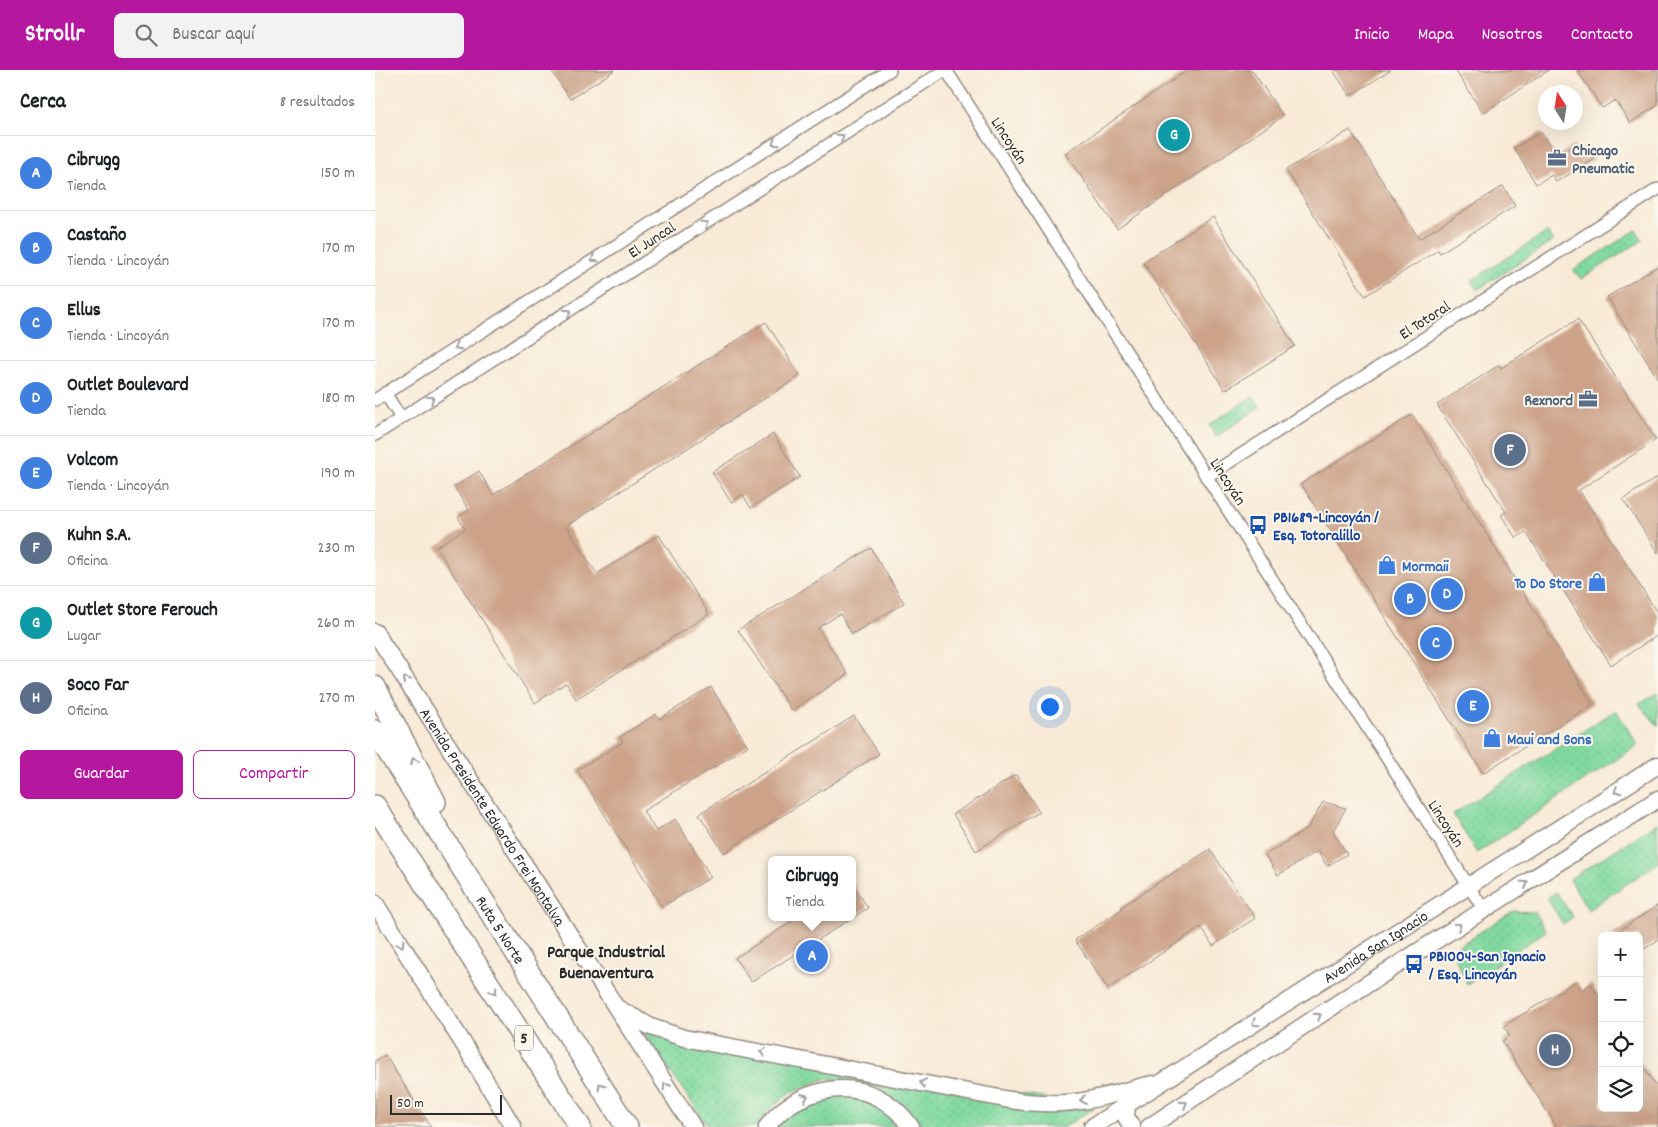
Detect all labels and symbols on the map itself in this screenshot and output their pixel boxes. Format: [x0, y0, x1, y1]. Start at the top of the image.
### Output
north arrow [1538, 85, 1583, 130]
street label: Lincoyán [984, 113, 1032, 170]
pin: G [1158, 116, 1190, 154]
one-way arrow [836, 133, 845, 143]
one-way arrow [772, 137, 781, 147]
place label: Chicago Pneumatic [1572, 140, 1635, 181]
office icon: Chicago Pneumatic [1546, 147, 1568, 169]
street label: El Juncal [624, 217, 681, 265]
one-way arrow [699, 221, 708, 230]
one-way arrow [590, 253, 600, 262]
street label: El Totoral [1395, 296, 1456, 346]
one-way arrow [562, 308, 571, 318]
one-way arrow [454, 340, 463, 350]
office icon: Rexnord [1577, 388, 1599, 410]
place label: Rexnord [1524, 390, 1573, 413]
one-way arrow [425, 396, 434, 406]
pin: F [1494, 431, 1526, 469]
street label: Lincoyán [1203, 454, 1251, 511]
place label: PB1689-Lincoyán / Esq. Totoralillo [1273, 507, 1379, 548]
bus stop icon: PB1689-Lincoyán / Esq. Totoralillo [1247, 514, 1269, 536]
shop icon: Mormaii [1376, 554, 1398, 576]
place label: Mormaii [1402, 556, 1449, 579]
shop icon: To Do Store [1586, 571, 1608, 593]
place label: To Do Store [1514, 573, 1582, 596]
pin: D [1431, 575, 1463, 613]
pin: B [1394, 580, 1426, 618]
pin: C [1420, 624, 1452, 662]
one-way arrow [403, 677, 412, 686]
pin: E [1457, 687, 1489, 725]
your location [1037, 694, 1063, 720]
street label: Avenida Presidente Eduardo Frei Montalva [413, 704, 570, 932]
shop icon: Maui and Sons [1481, 727, 1503, 749]
place label: Maui and Sons [1507, 729, 1592, 752]
one-way arrow [410, 757, 420, 766]
one-way arrow [1613, 785, 1623, 794]
street label: Lincoyán [1421, 796, 1469, 853]
one-way arrow [1519, 881, 1528, 890]
street label: Ruta 5 Norte [469, 892, 529, 969]
street label: Avenida San Ignacio [1319, 906, 1433, 990]
one-way arrow [1453, 923, 1462, 933]
pin: A [796, 937, 828, 975]
one-way arrow [395, 939, 404, 948]
district label: Parque Industrial Buenaventura [547, 941, 666, 987]
place label: PB1004-San Ignacio / Esq. Lincoyán [1428, 946, 1546, 987]
bus stop icon: PB1004-San Ignacio / Esq. Lincoyán [1403, 953, 1425, 975]
one-way arrow [487, 986, 497, 995]
one-way arrow [1313, 1013, 1322, 1023]
one-way arrow [1251, 1017, 1261, 1026]
road number: 5 [515, 1026, 533, 1050]
pin: H [1539, 1031, 1571, 1069]
one-way arrow [759, 1048, 768, 1058]
one-way arrow [918, 1079, 927, 1089]
one-way arrow [598, 1082, 607, 1091]
one-way arrow [663, 1082, 673, 1091]
scale bar [390, 1092, 503, 1115]
one-way arrow [800, 1093, 809, 1104]
one-way arrow [1079, 1094, 1087, 1105]
one-way arrow [1178, 1101, 1187, 1110]

